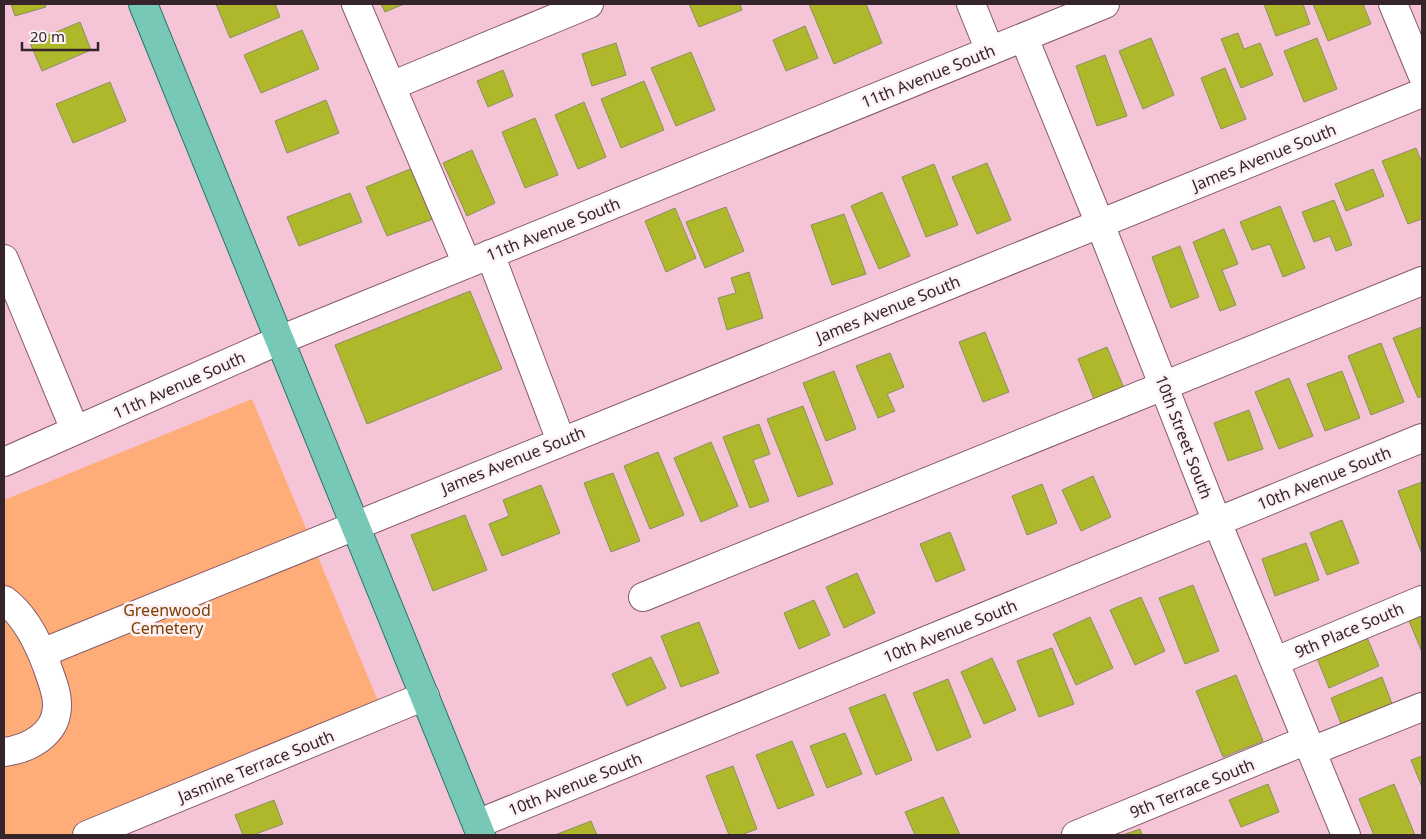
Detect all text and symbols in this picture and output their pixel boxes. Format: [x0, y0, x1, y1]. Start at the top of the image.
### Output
scale bar [22, 20, 99, 52]
text: 20 m [30, 26, 65, 46]
street label: 11th Avenue South [858, 39, 998, 113]
street label: James Avenue South [1187, 118, 1339, 197]
street label: 11th Avenue South [483, 192, 623, 266]
street label: James Avenue South [811, 270, 963, 349]
street label: 11th Avenue South [109, 346, 249, 424]
street label: 10th Street South [1150, 372, 1218, 502]
street label: James Avenue South [436, 421, 588, 500]
street label: 10th Avenue South [1254, 441, 1394, 515]
street label: 10th Avenue South [880, 594, 1020, 668]
street label: 9th Place South [1291, 597, 1407, 663]
park label: Greenwood Cemetery [123, 599, 211, 639]
street label: Jasmine Terrace South [173, 725, 337, 808]
street label: 10th Avenue South [505, 747, 645, 821]
street label: 9th Terrace South [1126, 753, 1258, 823]

